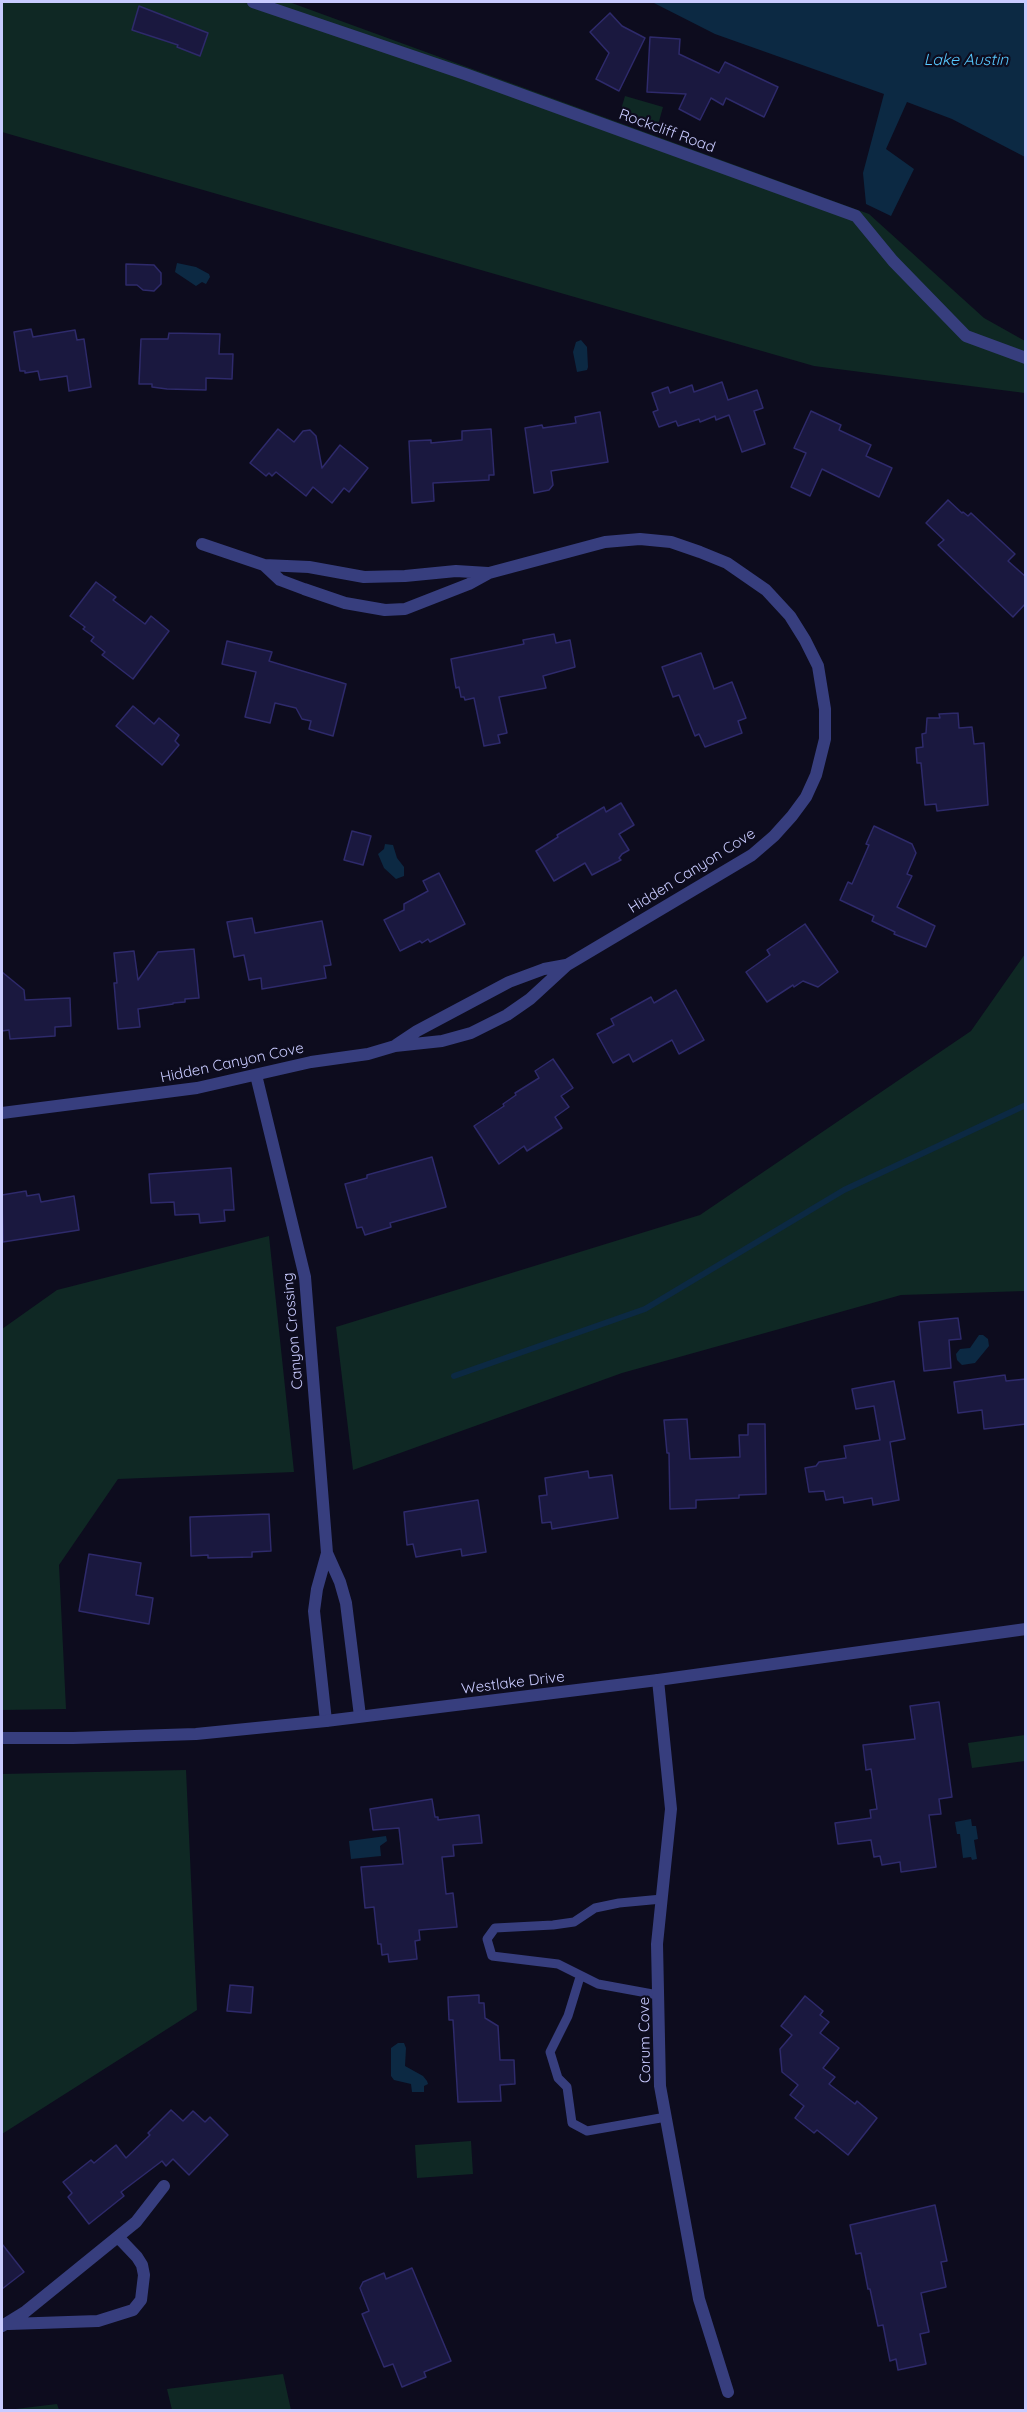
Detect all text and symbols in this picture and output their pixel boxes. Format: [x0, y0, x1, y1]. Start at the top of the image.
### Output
water label: Lake Austin [924, 50, 1008, 70]
street label: Rockcliff Road [616, 105, 718, 157]
street label: Hidden Canyon Cove [625, 825, 759, 917]
street label: Hidden Canyon Cove [159, 1039, 305, 1087]
street label: Canyon Crossing [279, 1272, 307, 1390]
street label: Westlake Drive [460, 1668, 566, 1698]
street label: Corum Cove [635, 1997, 655, 2083]

